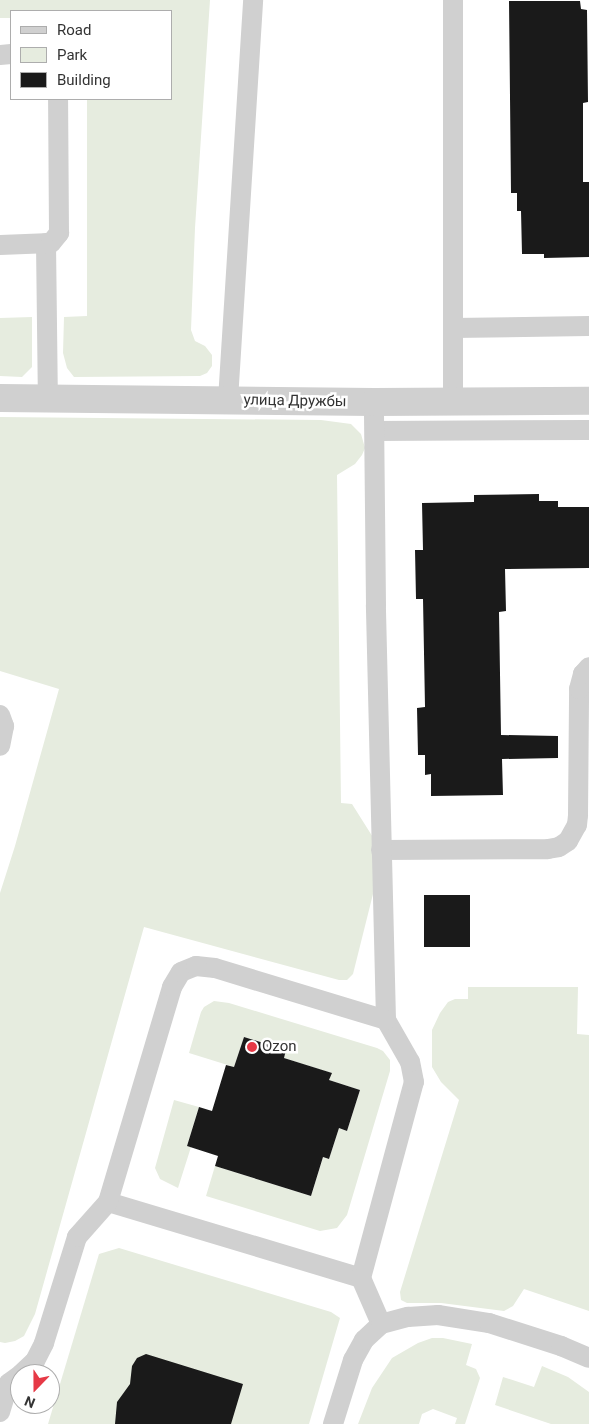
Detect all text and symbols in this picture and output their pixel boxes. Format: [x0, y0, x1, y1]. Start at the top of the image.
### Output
legend [10, 10, 172, 100]
text: Road [57, 21, 91, 39]
text: Park [57, 46, 87, 64]
text: Building [57, 71, 111, 89]
street label: улица Дружбы [243, 391, 347, 411]
place label: Ozon [262, 1038, 296, 1056]
marker: Ozon [246, 1041, 258, 1053]
north arrow [10, 1364, 60, 1414]
text: N [22, 1393, 37, 1411]

